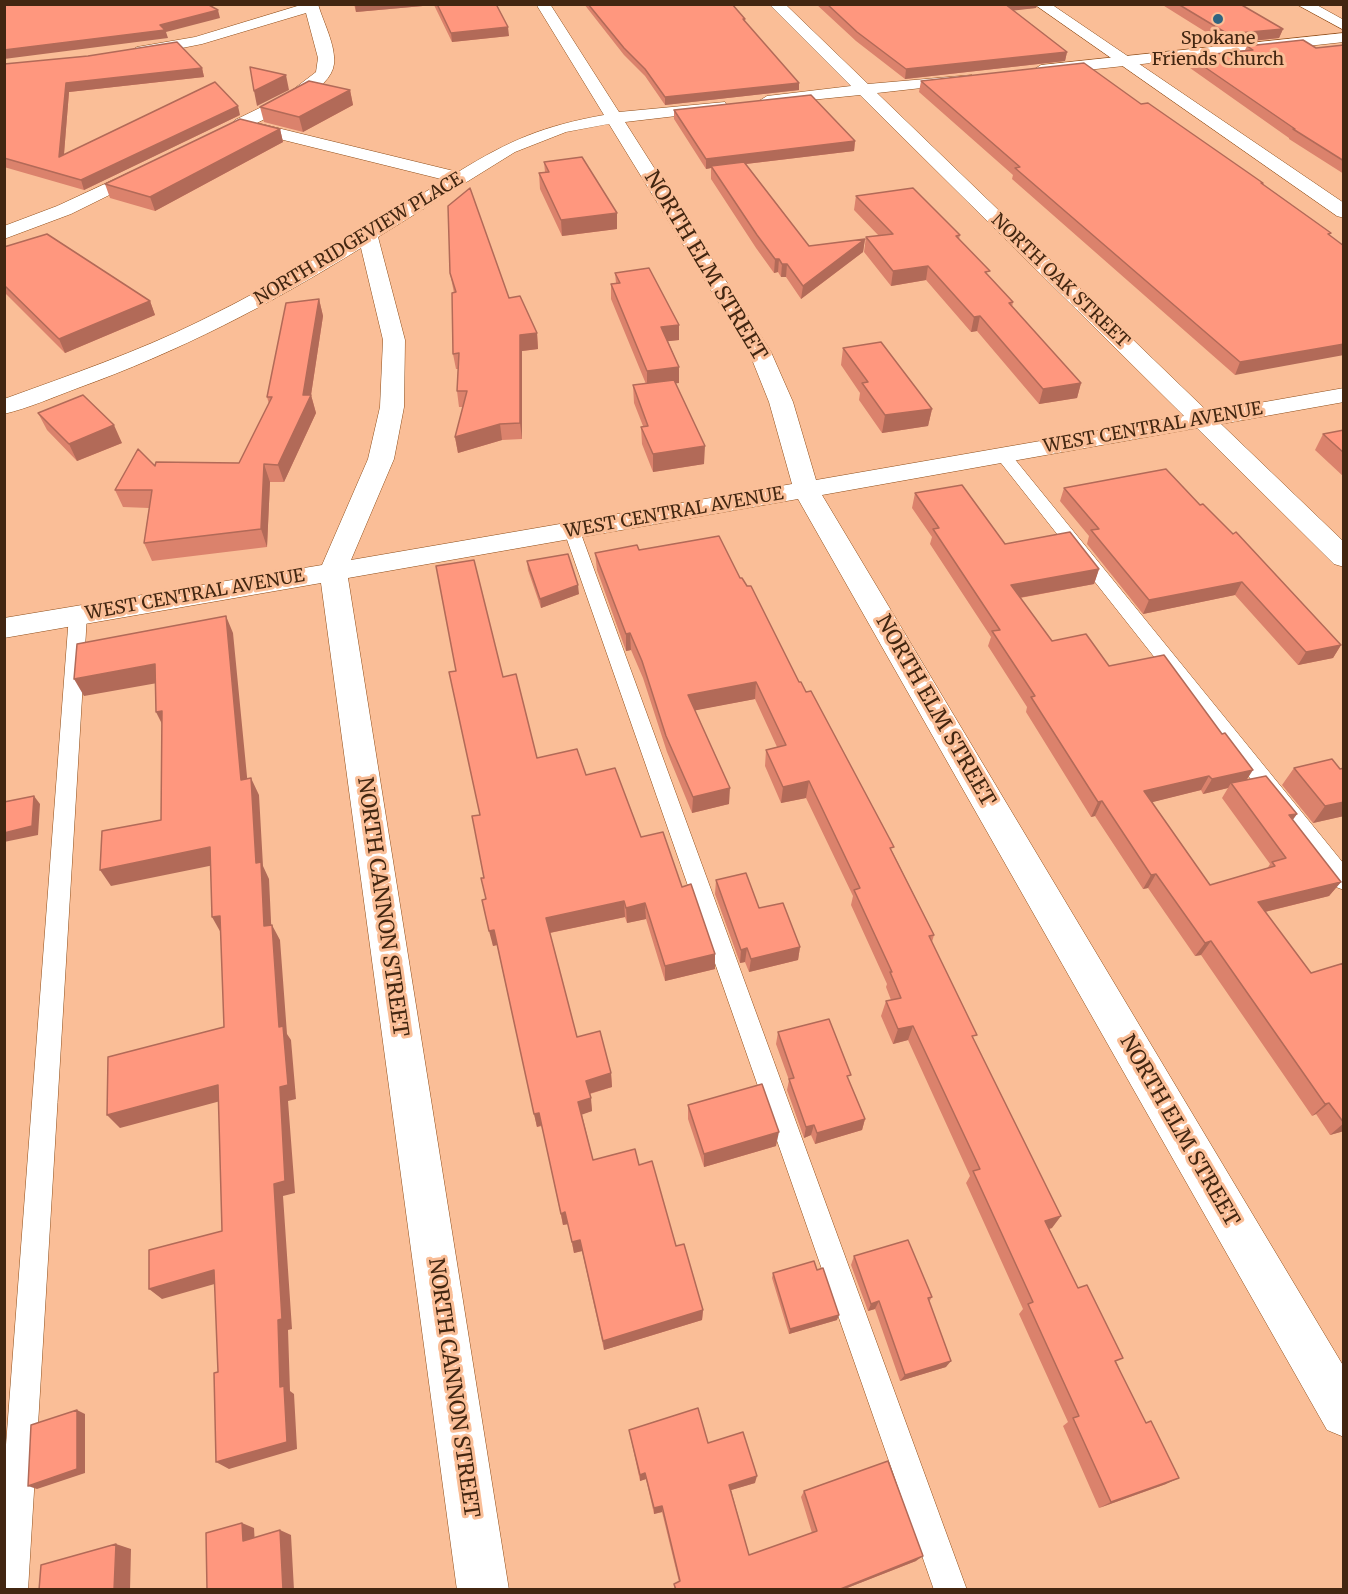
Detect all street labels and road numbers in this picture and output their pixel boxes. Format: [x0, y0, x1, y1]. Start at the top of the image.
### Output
street label: NORTH ELM STREET [638, 167, 772, 365]
street label: NORTH RIDGEVIEW PLACE [251, 168, 467, 310]
street label: NORTH OAK STREET [987, 210, 1133, 352]
street label: WEST CENTRAL AVENUE [1042, 398, 1264, 458]
street label: WEST CENTRAL AVENUE [563, 483, 785, 543]
street label: WEST CENTRAL AVENUE [84, 565, 306, 625]
street label: NORTH ELM STREET [870, 611, 1000, 811]
street label: NORTH CANNON STREET [351, 776, 413, 1038]
street label: NORTH ELM STREET [1114, 1031, 1244, 1231]
street label: NORTH CANNON STREET [422, 1257, 484, 1519]

